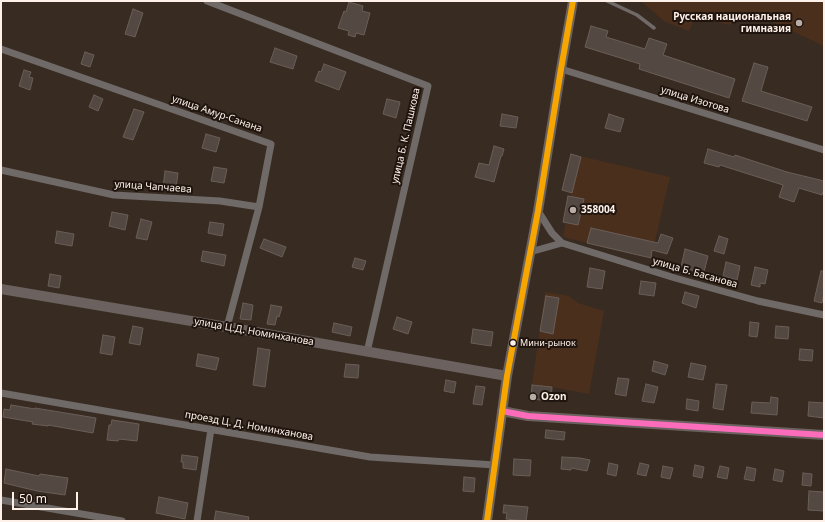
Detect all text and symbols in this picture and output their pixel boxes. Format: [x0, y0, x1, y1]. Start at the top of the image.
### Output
place label: Русская национальная гимназия [673, 11, 791, 34]
marker: Русская национальная гимназия [794, 18, 804, 28]
street label: улица Изотова [659, 84, 731, 116]
street label: улица Б. К. Пашкова [389, 87, 423, 185]
street label: улица Амур-Санана [170, 93, 264, 135]
street label: улица Чапчаева [114, 178, 192, 196]
place label: 358004 [581, 204, 615, 216]
marker: 358004 [568, 205, 578, 215]
street label: улица Б. Басанова [651, 255, 739, 291]
street label: улица Ц.Д. Номинханова [193, 316, 315, 348]
marker: Мини-рынок [508, 338, 518, 348]
place label: Мини-рынок [520, 338, 576, 348]
place label: Ozon [541, 391, 567, 403]
marker: Ozon [528, 392, 538, 402]
street label: проезд Ц. Д. Номинханова [184, 409, 314, 443]
scale bar [14, 484, 80, 510]
text: 50 m [19, 490, 47, 507]

